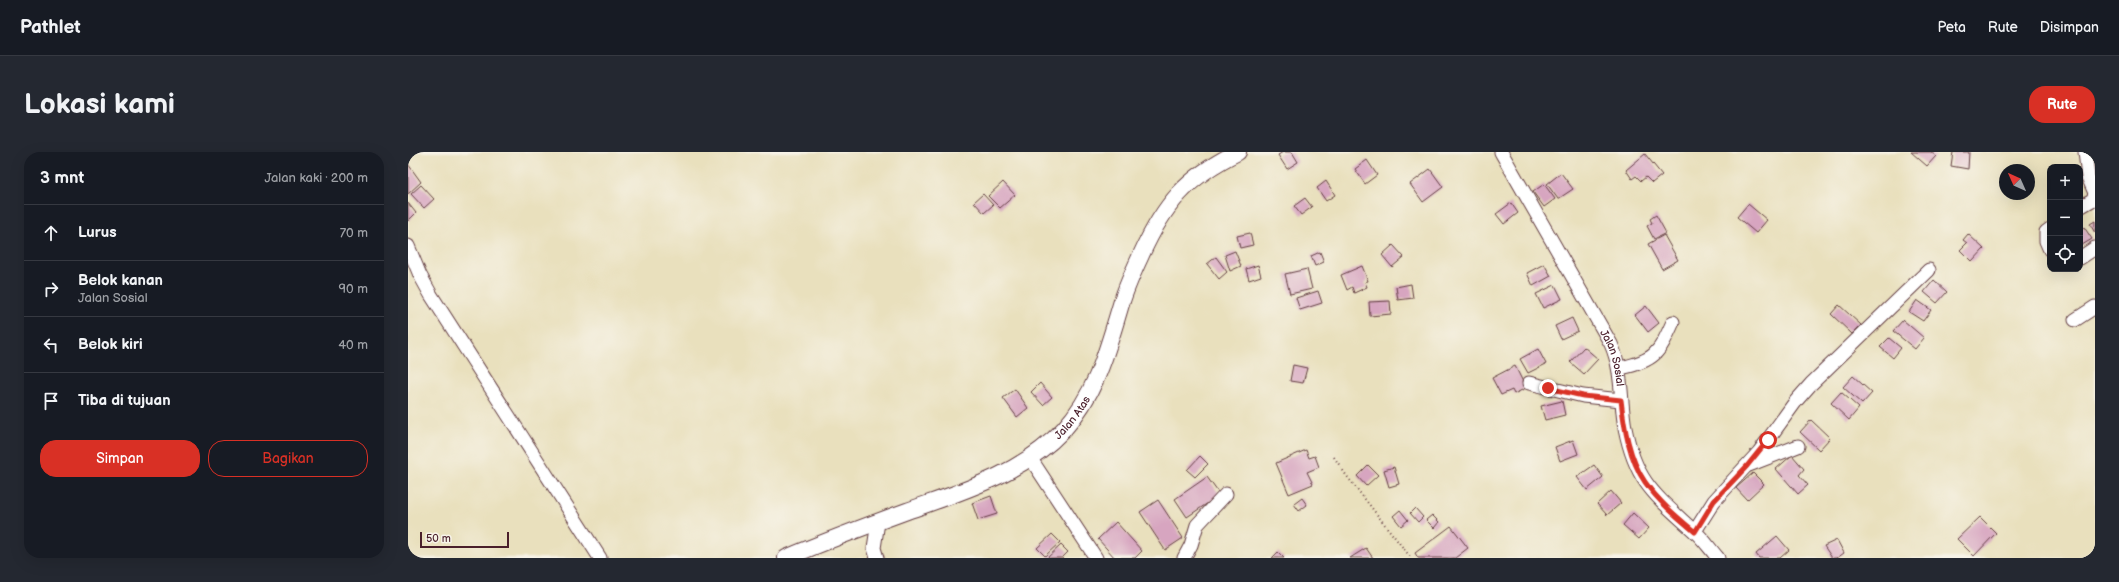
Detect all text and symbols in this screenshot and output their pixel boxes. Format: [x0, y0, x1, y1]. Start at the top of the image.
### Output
text: Pathlet [20, 16, 81, 39]
text: Peta [1937, 19, 1966, 36]
text: Rute [1988, 19, 2018, 36]
text: Disimpan [2040, 19, 2099, 36]
button: Rute [2029, 86, 2095, 123]
text: Lokasi kami [24, 88, 175, 121]
north arrow [1999, 164, 2035, 200]
map controls [2047, 164, 2083, 272]
button: + [2047, 164, 2083, 200]
text: 3 mnt [40, 168, 84, 188]
text: Jalan kaki · 200 m [264, 170, 368, 186]
button: − [2047, 200, 2083, 236]
icon: ahead [40, 222, 62, 244]
text: Lurus [78, 223, 117, 242]
text: 70 m [340, 225, 368, 241]
button: locate [2047, 236, 2083, 272]
text: Belok kanan [78, 271, 163, 290]
icon: right [40, 278, 62, 300]
text: 90 m [339, 281, 368, 297]
text: Jalan Sosial [78, 290, 148, 306]
street label: Jalan Sosial [1597, 327, 1627, 387]
icon: left [40, 334, 62, 356]
text: Belok kiri [78, 335, 143, 354]
text: 40 m [338, 337, 368, 353]
route end [1539, 379, 1557, 397]
icon: arrive [40, 390, 62, 412]
text: Tiba di tujuan [78, 391, 171, 410]
street label: Jalan Atas [1052, 393, 1093, 442]
route start [1759, 431, 1777, 449]
button: Simpan [40, 440, 200, 477]
button: Bagikan [208, 440, 368, 477]
scale bar [420, 530, 509, 549]
text: 50 m [426, 532, 451, 545]

